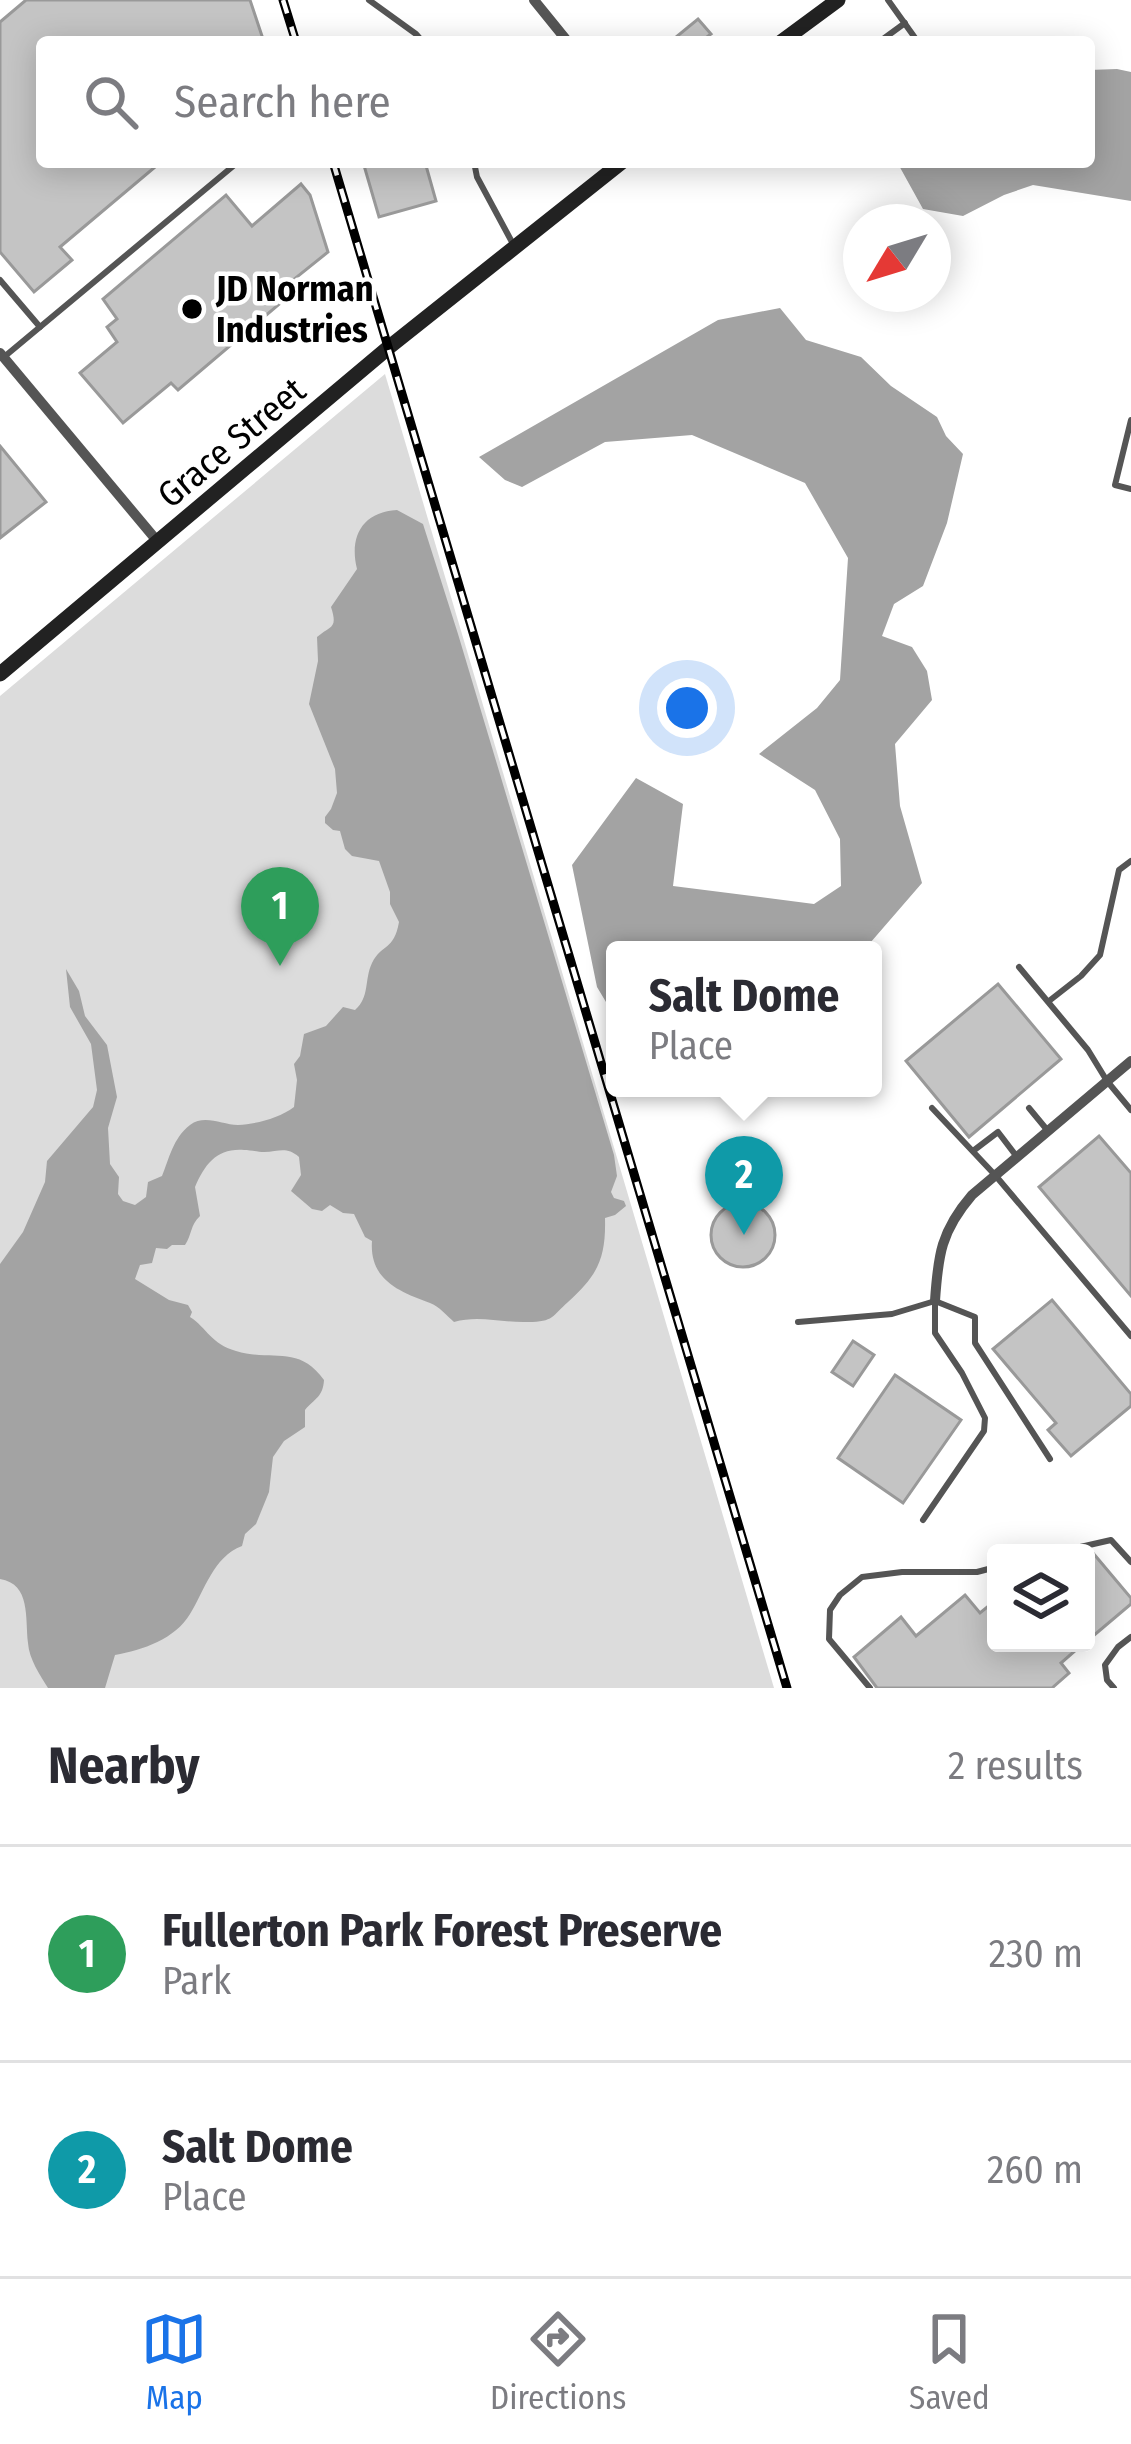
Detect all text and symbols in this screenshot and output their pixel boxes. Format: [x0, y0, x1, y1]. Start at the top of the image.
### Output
search box [36, 36, 1095, 168]
icon: search [78, 69, 144, 135]
text: Search here [174, 75, 391, 129]
north arrow [843, 204, 951, 312]
place label: JD Norman Industries [215, 267, 374, 352]
marker: JD Norman Industries [179, 296, 205, 322]
street label: Grace Street [149, 368, 315, 517]
your location [657, 678, 717, 738]
pin: 1 [241, 867, 319, 966]
popup [606, 941, 882, 1097]
text: Salt Dome [649, 969, 839, 1023]
text: Place [649, 1023, 733, 1069]
pin: 2 [705, 1136, 783, 1235]
map controls [987, 1544, 1095, 1652]
button: layers [987, 1544, 1095, 1652]
text: Nearby [48, 1735, 200, 1797]
text: 2 results [948, 1743, 1083, 1789]
text: Fullerton Park Forest Preserve [162, 1904, 722, 1958]
text: 1 [79, 1931, 95, 1977]
text: 230 m [989, 1931, 1083, 1977]
text: Park [162, 1958, 231, 2004]
text: Salt Dome [162, 2120, 353, 2174]
text: 2 [78, 2147, 96, 2193]
text: 260 m [987, 2147, 1083, 2193]
text: Place [162, 2174, 246, 2220]
tab: Map [141, 2306, 207, 2418]
tab: Directions [490, 2306, 626, 2418]
tab: Saved [909, 2306, 990, 2418]

